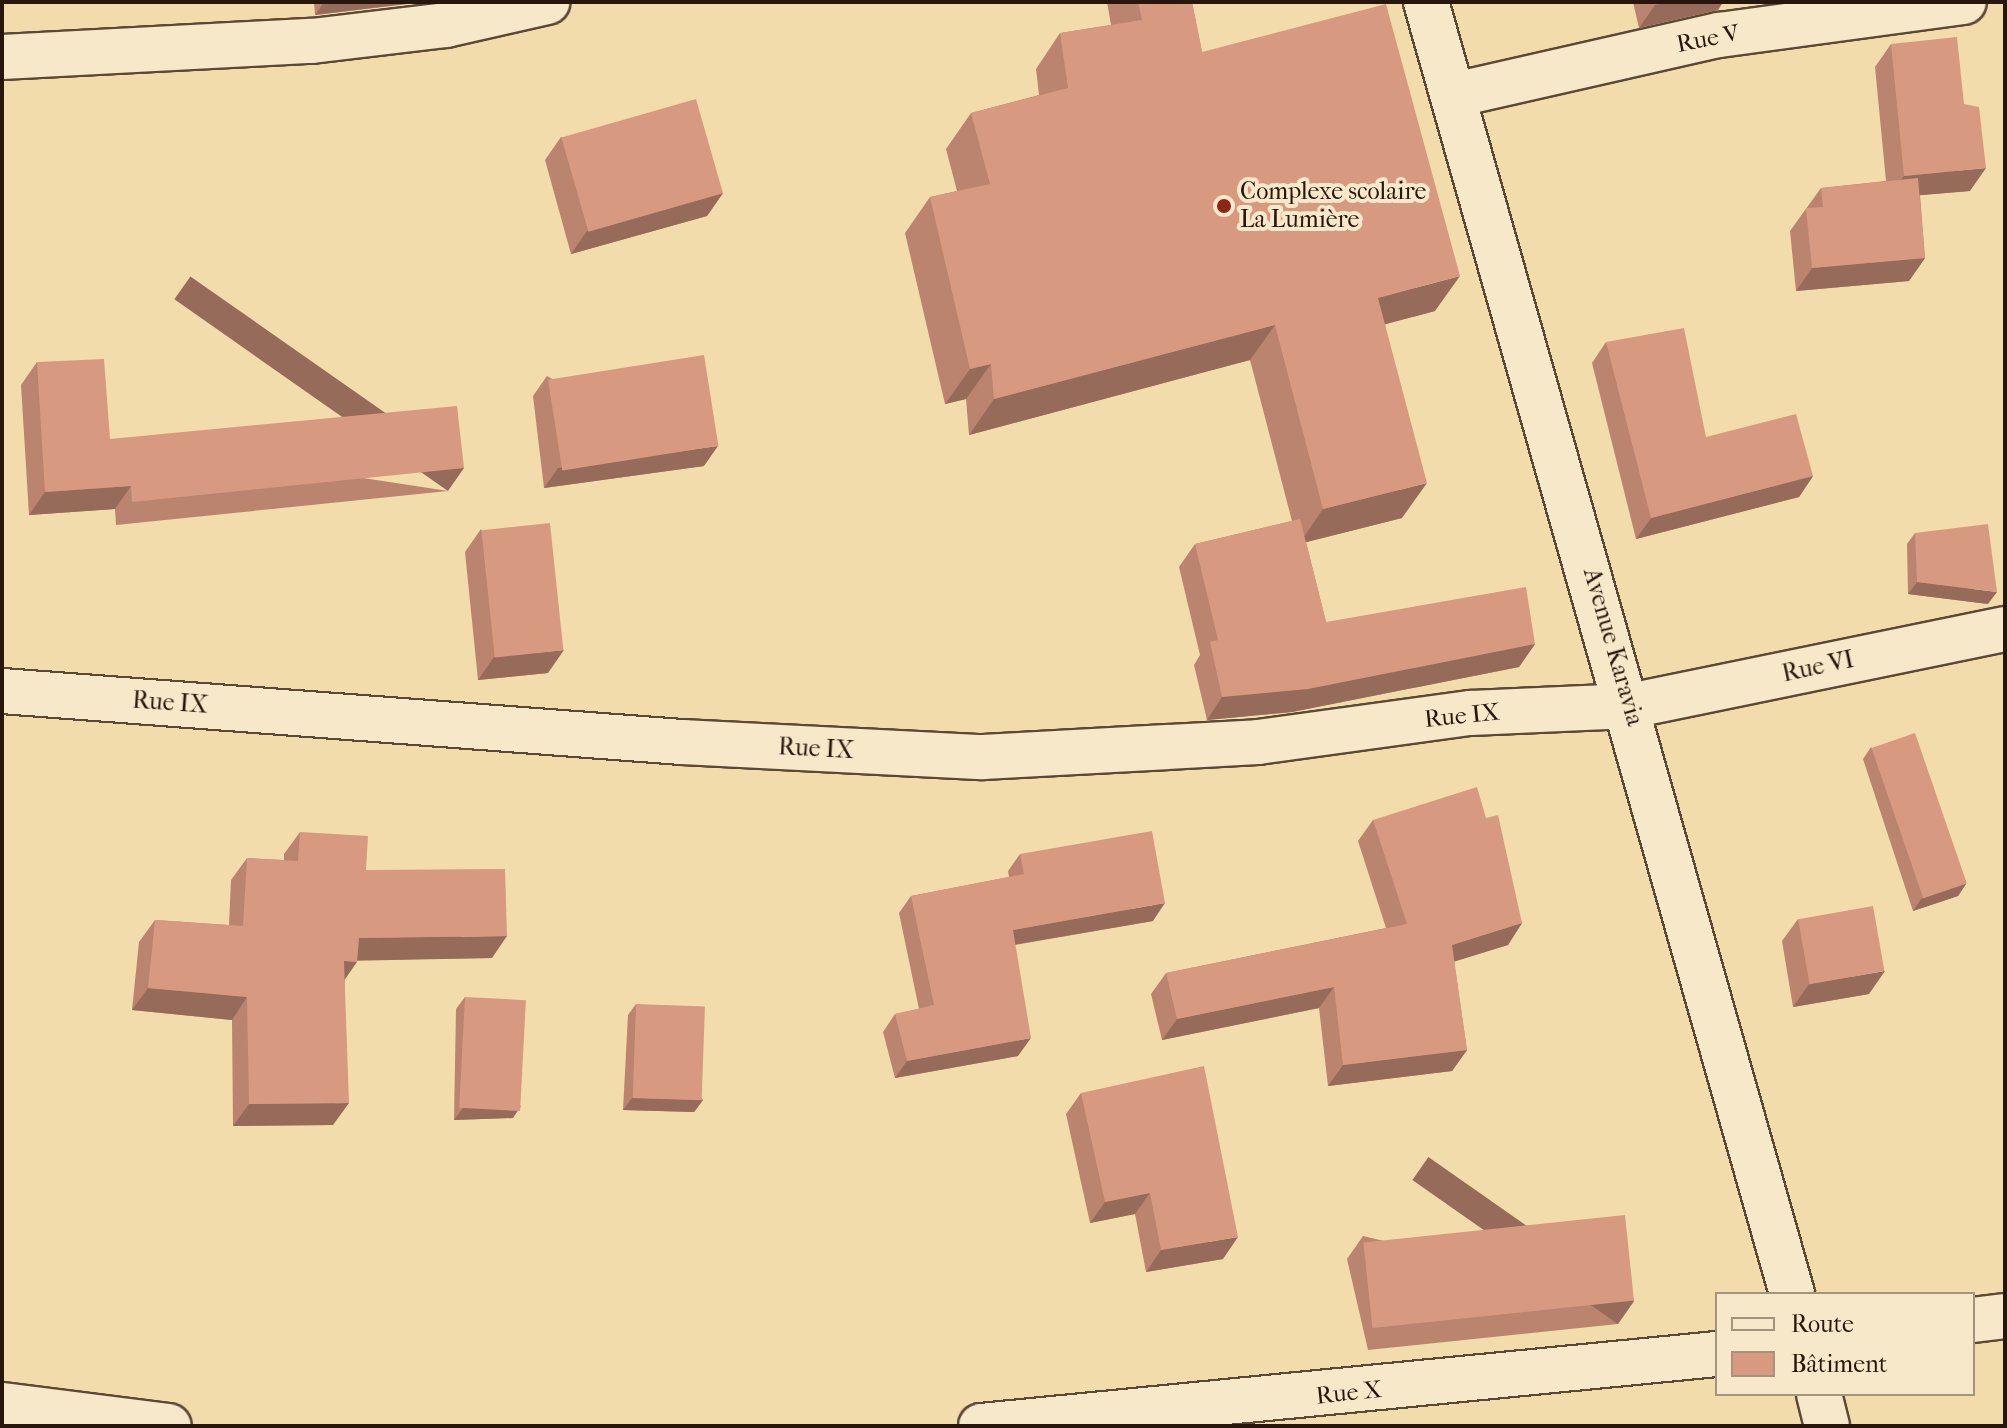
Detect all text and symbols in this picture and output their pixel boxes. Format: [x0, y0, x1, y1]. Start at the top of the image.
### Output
street label: Rue V [1674, 19, 1742, 59]
place label: Complexe scolaire La Lumière [1240, 178, 1426, 234]
marker: Complexe scolaire La Lumière [1215, 197, 1233, 215]
street label: Avenue Karavia [1577, 565, 1649, 729]
street label: Rue VI [1780, 645, 1856, 689]
street label: Rue IX [131, 686, 209, 720]
street label: Rue IX [1423, 698, 1501, 734]
street label: Rue IX [777, 733, 855, 765]
legend [1715, 1292, 1975, 1396]
text: Route [1791, 1310, 1854, 1338]
text: Bâtiment [1791, 1350, 1887, 1378]
street label: Rue X [1315, 1375, 1383, 1411]

